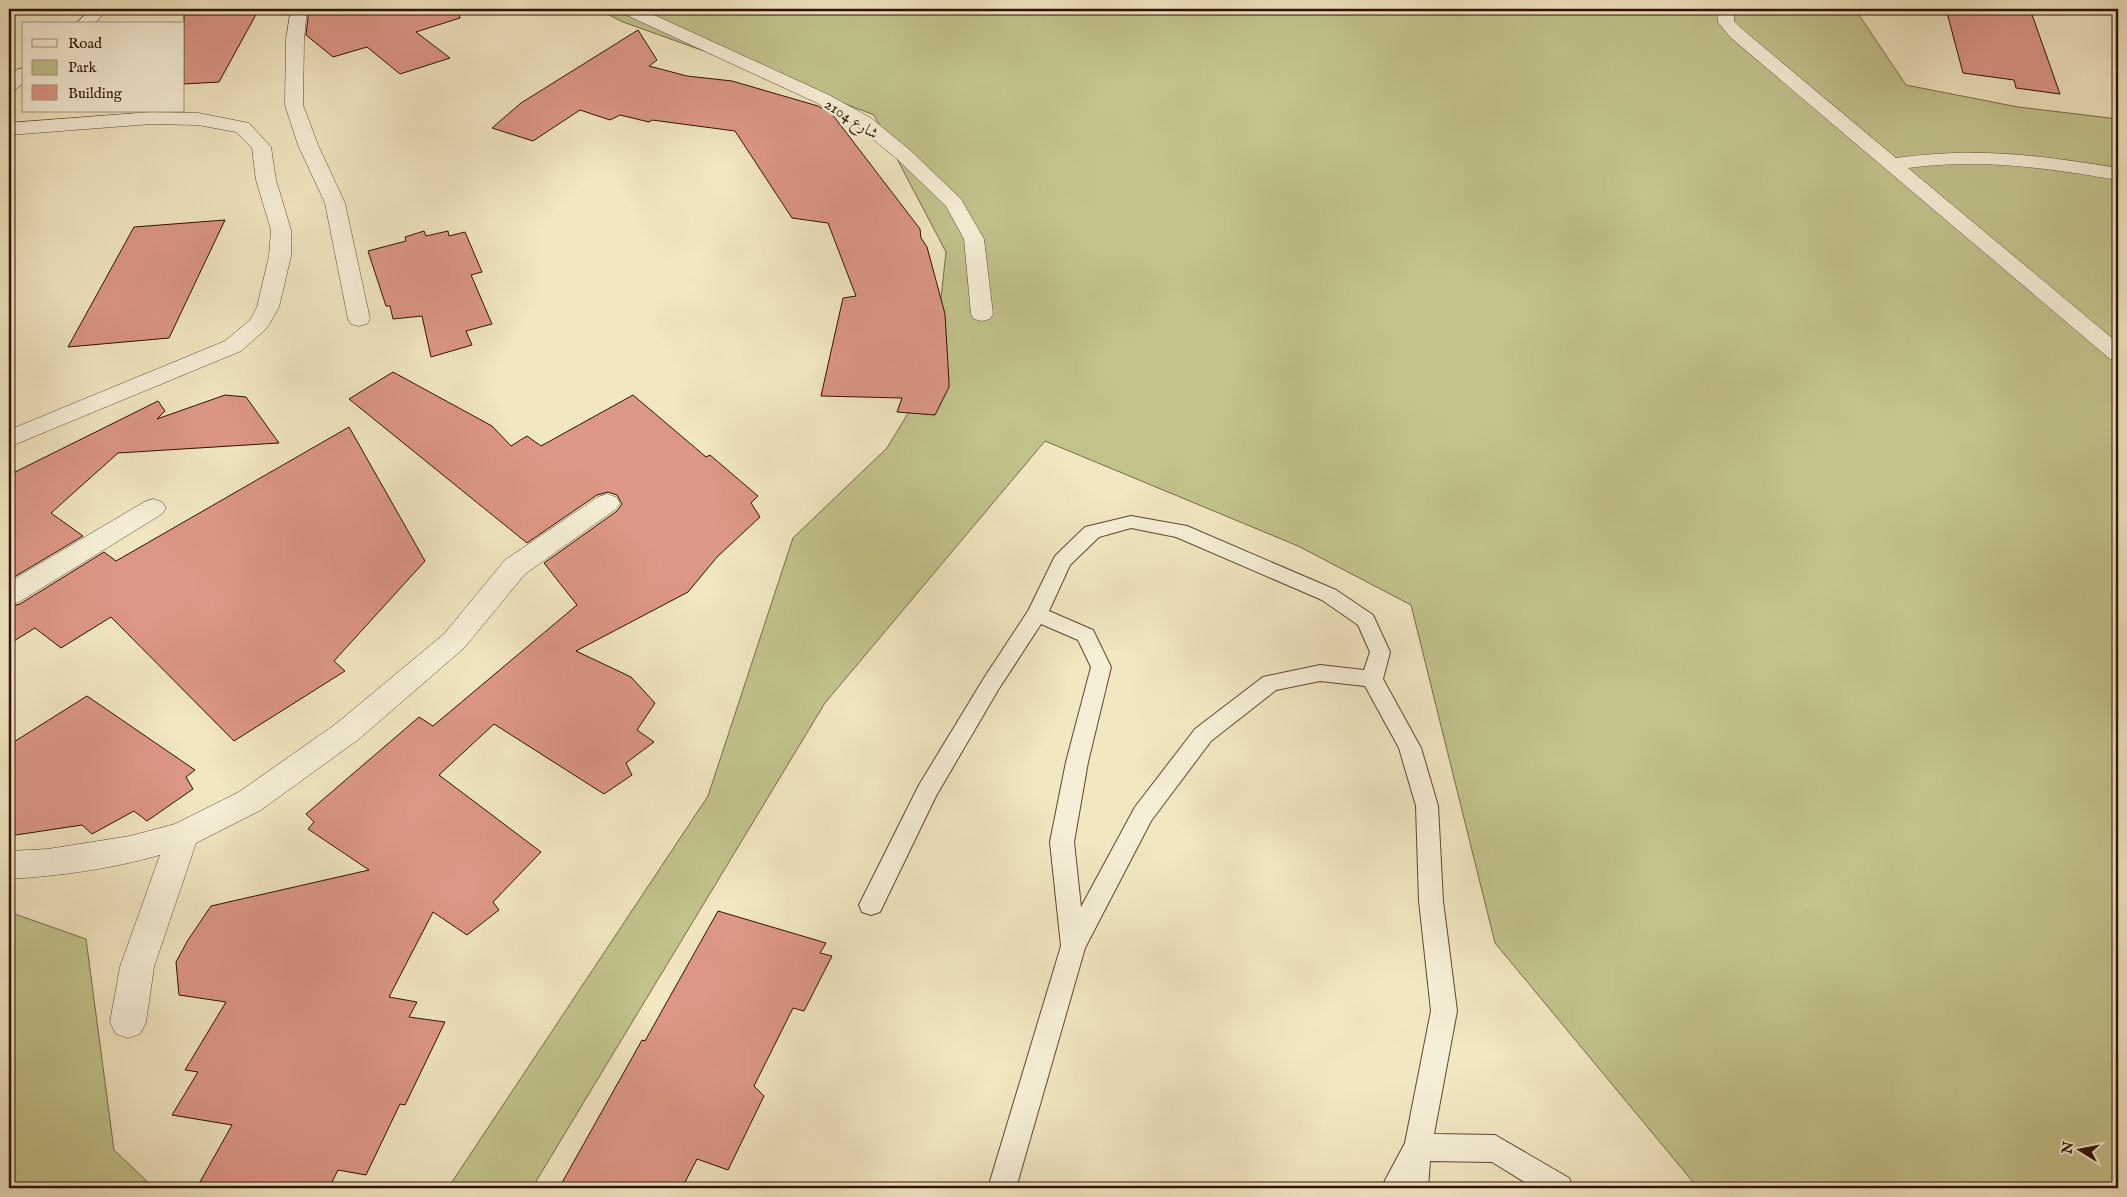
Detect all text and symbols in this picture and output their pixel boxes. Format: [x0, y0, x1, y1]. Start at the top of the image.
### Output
legend [22, 22, 185, 112]
text: Road [68, 34, 103, 53]
text: Park [68, 58, 98, 77]
text: Building [68, 84, 123, 103]
street label: شارع 2104 [819, 95, 882, 146]
north arrow [2054, 1124, 2104, 1174]
text: N [2058, 1140, 2078, 1156]

